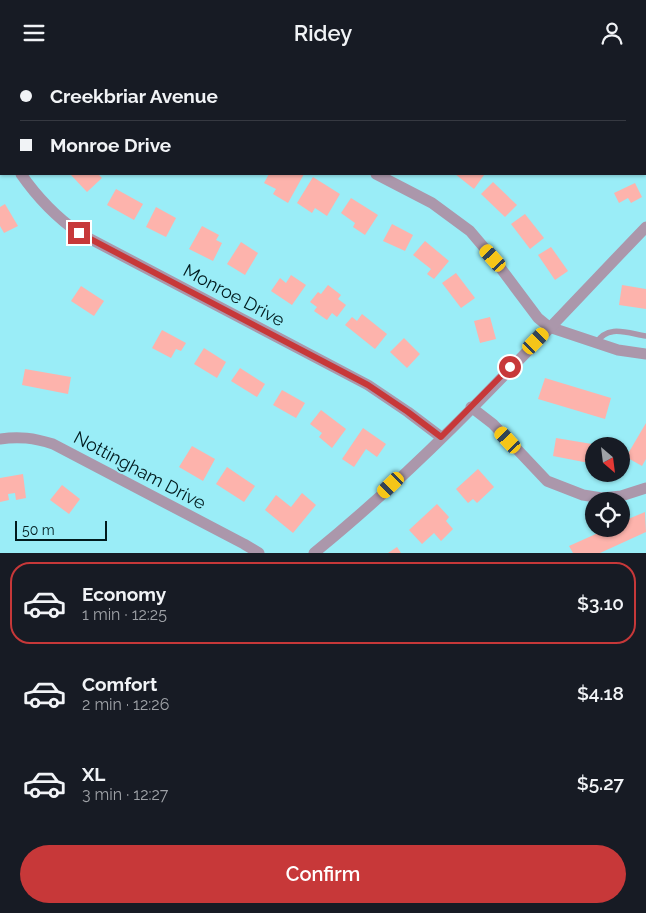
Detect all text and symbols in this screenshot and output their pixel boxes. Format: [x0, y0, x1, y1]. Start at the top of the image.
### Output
icon: menu [20, 19, 48, 47]
icon: person [598, 19, 626, 47]
text: Ridey [294, 20, 352, 46]
text: Creekbriar Avenue [50, 85, 218, 107]
text: Monroe Drive [50, 134, 171, 156]
route end [68, 222, 90, 244]
car [477, 242, 508, 274]
street label: Monroe Drive [180, 260, 289, 331]
car [520, 325, 551, 357]
route start [499, 356, 521, 378]
car [492, 424, 523, 456]
street label: Nottingham Drive [70, 426, 210, 514]
north arrow [585, 437, 630, 483]
map controls [585, 437, 630, 537]
car [374, 469, 407, 501]
button: locate [585, 492, 630, 537]
scale bar [15, 518, 108, 541]
text: 50 m [22, 522, 55, 538]
icon: car [22, 581, 67, 626]
text: Economy [82, 583, 166, 605]
text: $3.10 [577, 592, 624, 614]
text: 1 min · 12:25 [82, 605, 167, 624]
icon: car [22, 671, 67, 716]
text: Comfort [82, 673, 157, 695]
text: $4.18 [577, 682, 624, 704]
text: 2 min · 12:26 [82, 695, 169, 714]
icon: car [22, 761, 67, 806]
text: XL [82, 763, 105, 785]
text: $5.27 [577, 772, 624, 794]
text: 3 min · 12:27 [82, 785, 168, 804]
button: Confirm [20, 845, 626, 903]

